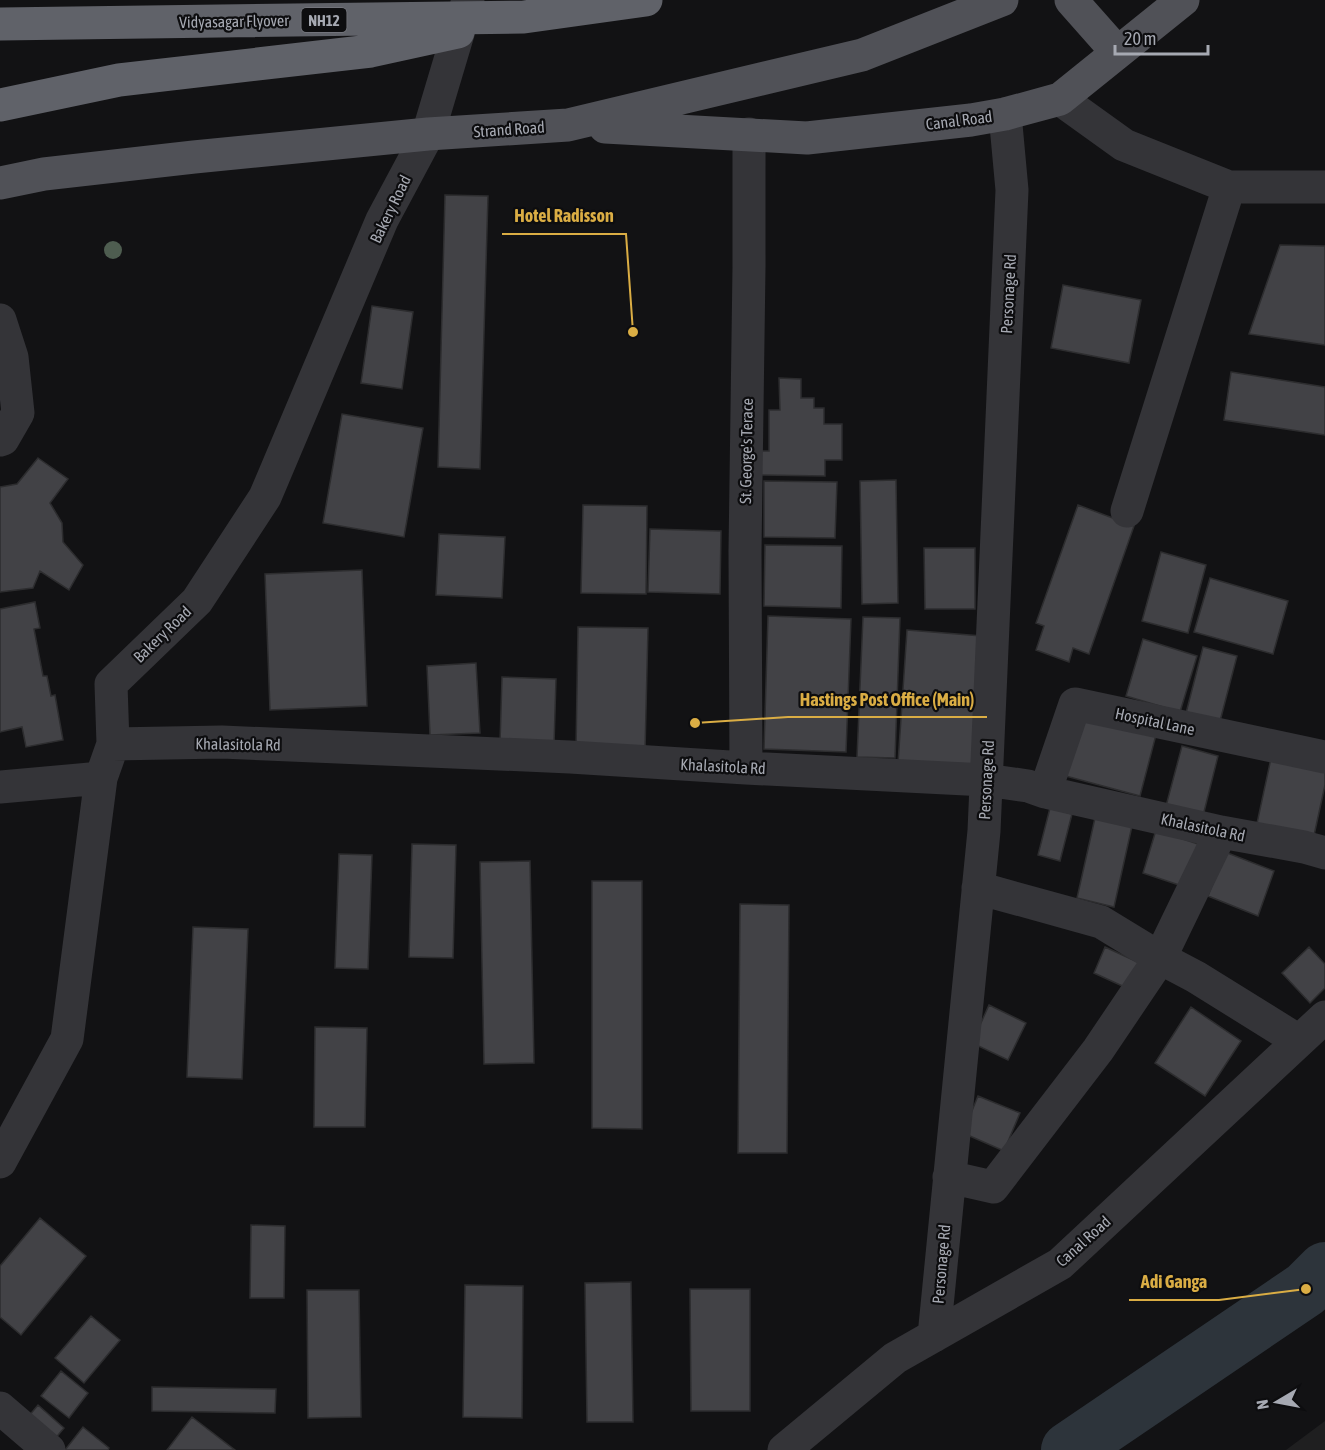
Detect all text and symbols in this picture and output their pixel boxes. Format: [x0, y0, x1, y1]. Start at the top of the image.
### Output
road number: NH12 [302, 8, 346, 32]
street label: Vidyasagar Flyover [179, 11, 289, 32]
scale bar [1115, 18, 1208, 56]
text: 20 m [1124, 28, 1156, 49]
street label: Canal Road [925, 107, 993, 133]
street label: Strand Road [473, 118, 545, 140]
street label: Bakery Road [366, 172, 415, 246]
callout: Hotel Radisson [502, 198, 626, 234]
text: Hotel Radisson [514, 205, 614, 226]
street label: Personage Rd [997, 254, 1020, 334]
street label: St. George's Terace [736, 398, 757, 504]
street label: Bakery Road [129, 602, 195, 667]
callout: Hastings Post Office (Main) [788, 681, 987, 717]
text: Hastings Post Office (Main) [800, 689, 974, 710]
street label: Hospital Lane [1113, 704, 1196, 739]
street label: Khalasitola Rd [195, 734, 281, 754]
street label: Personage Rd [975, 740, 998, 820]
street label: Khalasitola Rd [680, 755, 766, 777]
street label: Khalasitola Rd [1159, 809, 1247, 845]
street label: Canal Road [1052, 1212, 1114, 1270]
street label: Personage Rd [929, 1224, 954, 1305]
callout: Adi Ganga [1129, 1264, 1219, 1300]
text: Adi Ganga [1140, 1271, 1207, 1292]
north arrow [1247, 1372, 1307, 1432]
text: N [1253, 1398, 1272, 1411]

